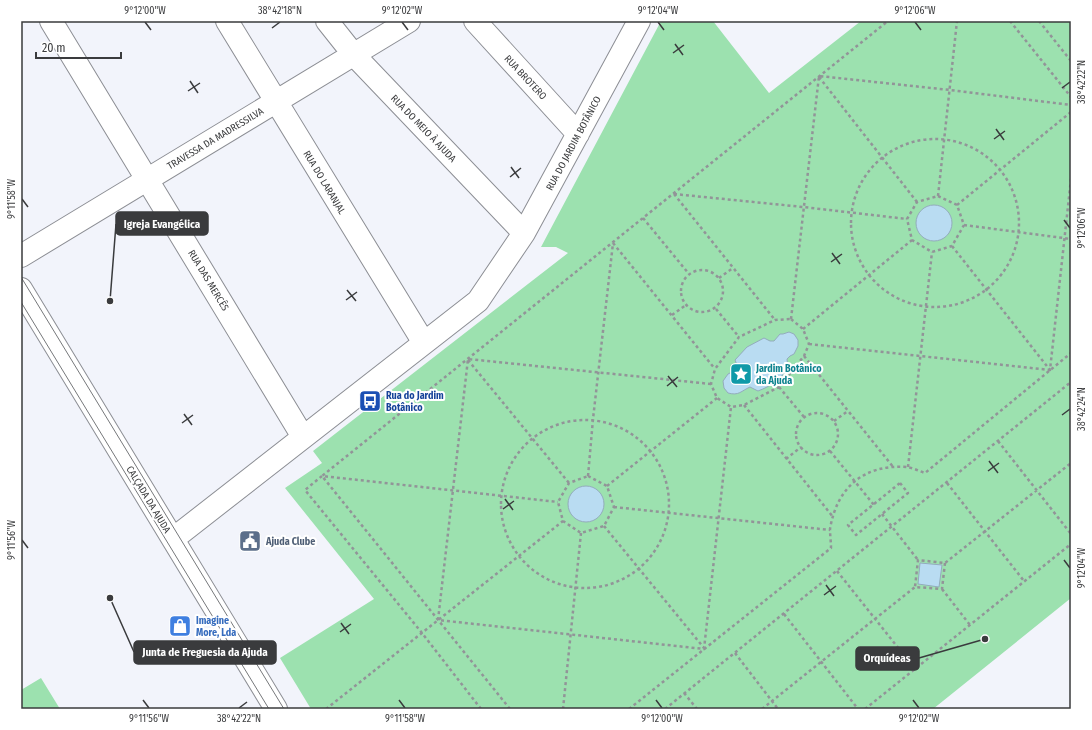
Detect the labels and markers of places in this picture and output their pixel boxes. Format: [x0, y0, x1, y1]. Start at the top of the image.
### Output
callout: Igreja Evangélica [116, 212, 208, 235]
place icon: Jardim Botânico da Ajuda [728, 361, 754, 387]
place label: Jardim Botânico da Ajuda [755, 363, 822, 387]
bus stop icon: Rua do Jardim Botânico [357, 388, 383, 414]
place label: Rua do Jardim Botânico [386, 390, 444, 414]
public building icon: Ajuda Clube [237, 528, 263, 554]
place label: Ajuda Clube [265, 536, 315, 548]
shop icon: Imagine More, Lda [167, 613, 193, 639]
place label: Imagine More, Lda [196, 615, 236, 639]
callout: Junta de Freguesia da Ajuda [134, 641, 276, 664]
callout: Orquídeas [856, 647, 919, 670]

